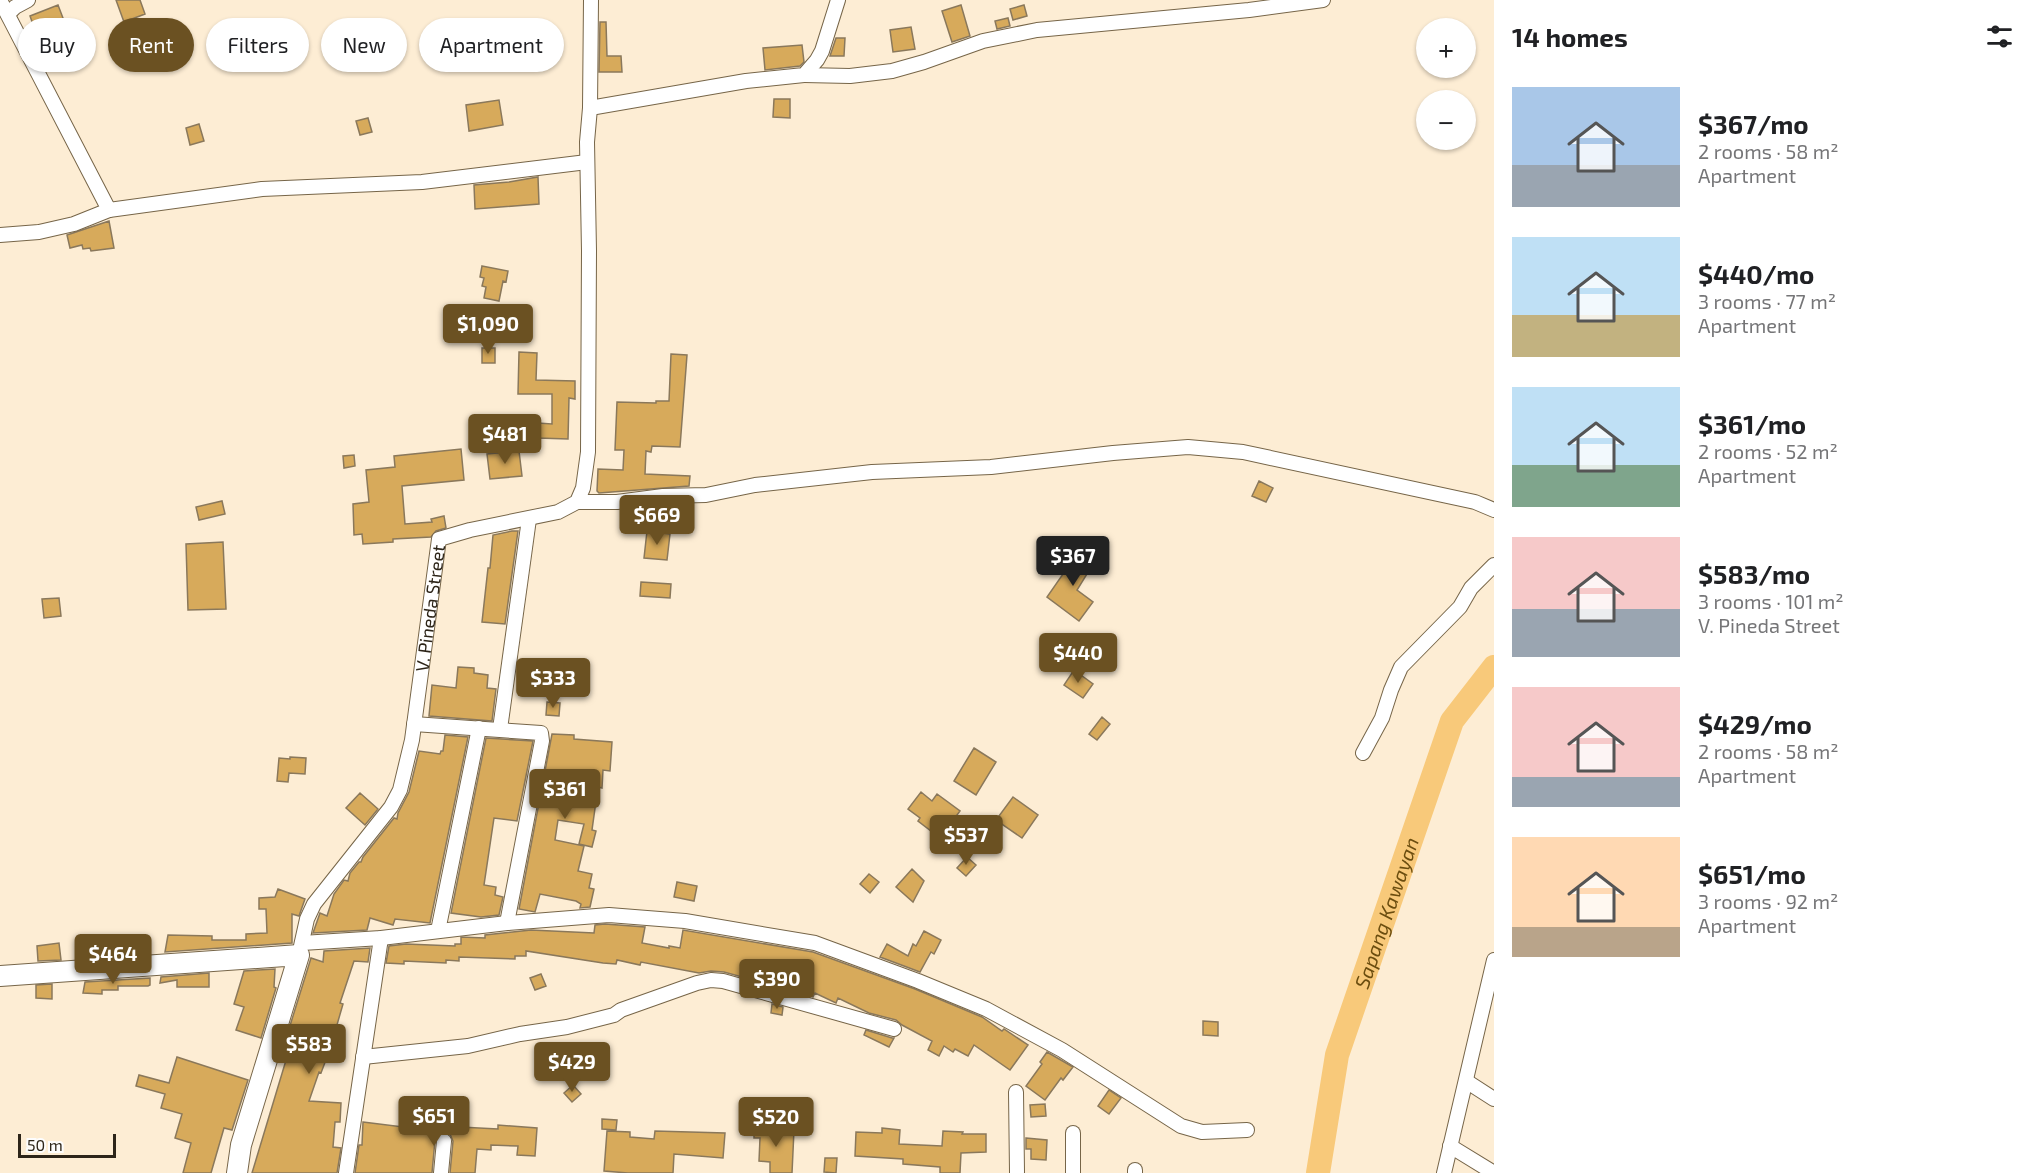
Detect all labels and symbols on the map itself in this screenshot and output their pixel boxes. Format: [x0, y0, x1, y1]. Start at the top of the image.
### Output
pin: $1,090 [439, 304, 537, 355]
pin: $481 [469, 414, 541, 465]
pin: $669 [621, 495, 693, 546]
pin: $367 [1037, 536, 1109, 587]
street label: V. Pineda Street [410, 543, 449, 673]
pin: $440 [1042, 633, 1114, 684]
pin: $333 [517, 658, 589, 709]
pin: $361 [529, 769, 601, 820]
pin: $537 [930, 815, 1002, 866]
water label: Sapang Kawayan [1349, 834, 1423, 992]
pin: $464 [77, 934, 149, 985]
pin: $390 [741, 959, 813, 1010]
pin: $583 [273, 1024, 345, 1075]
pin: $429 [536, 1042, 608, 1093]
pin: $651 [398, 1096, 470, 1147]
pin: $520 [740, 1097, 812, 1148]
scale bar [18, 1131, 116, 1158]

